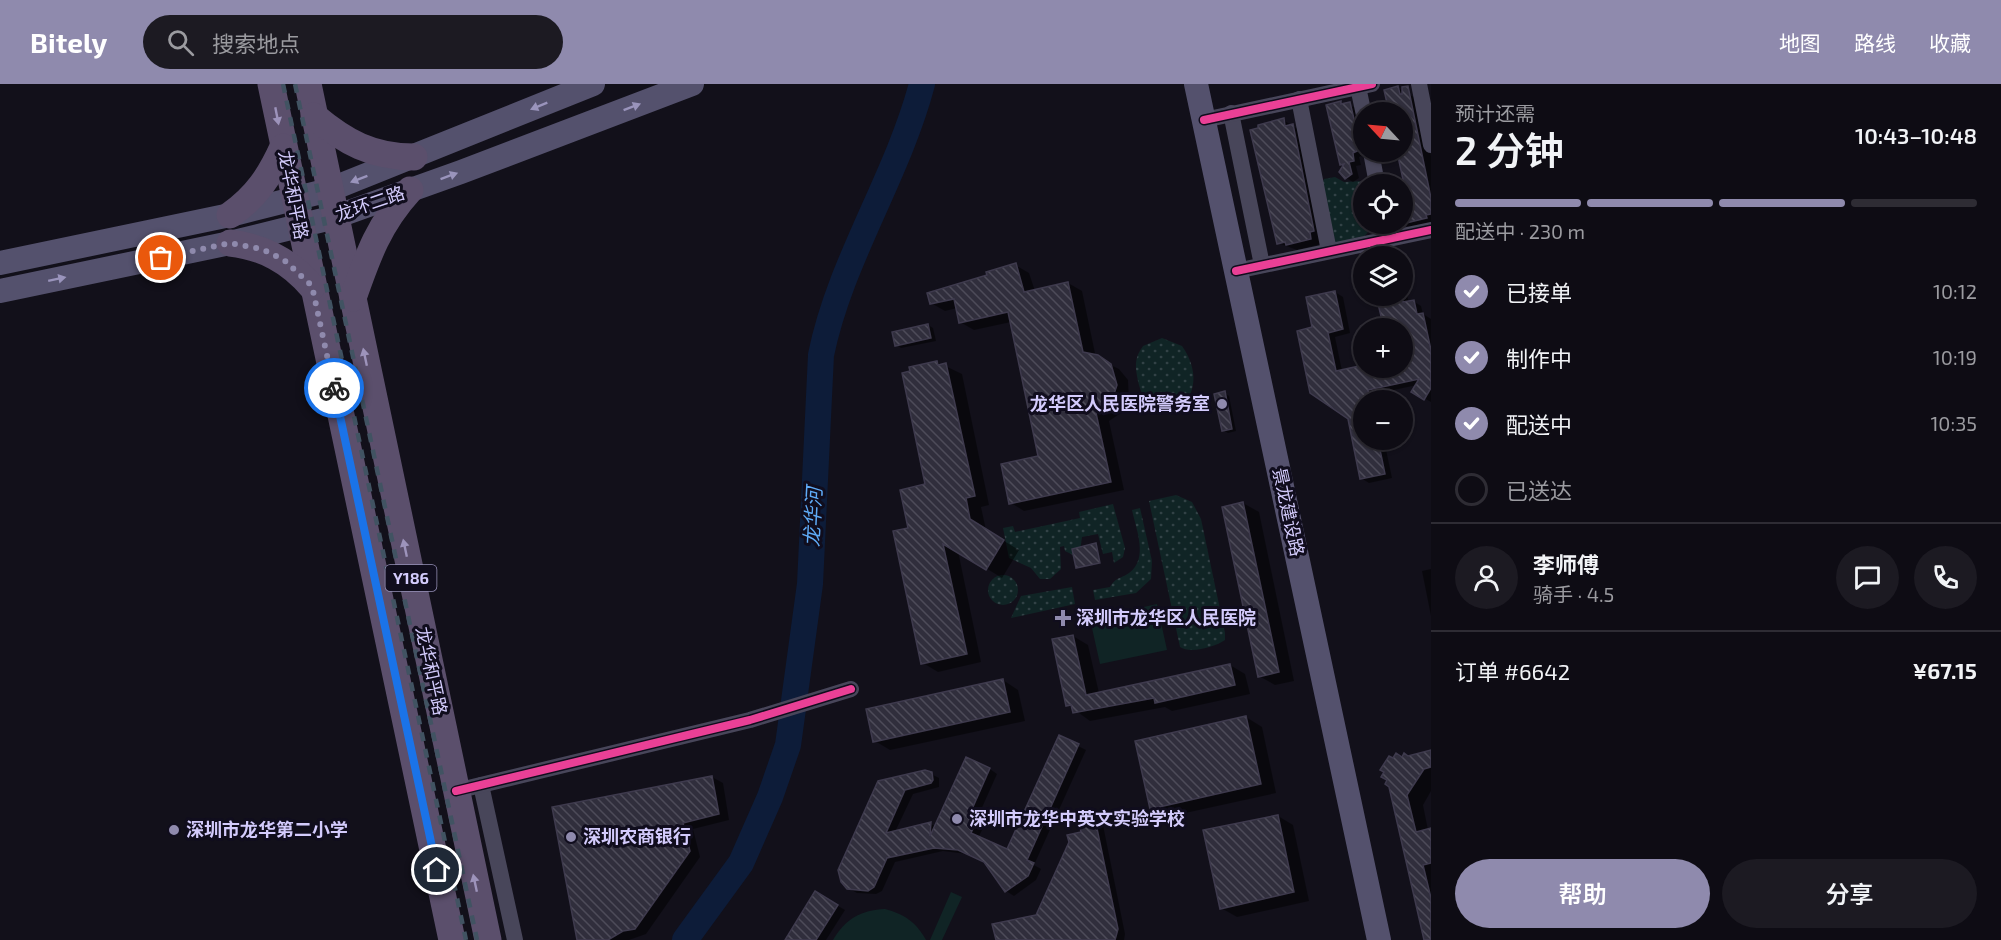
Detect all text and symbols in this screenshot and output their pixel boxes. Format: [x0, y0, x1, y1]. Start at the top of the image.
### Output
search box [143, 15, 563, 69]
text: Bitely [30, 25, 107, 59]
icon: search [164, 26, 197, 59]
text: 搜索地点 [212, 30, 300, 56]
text: 地图 [1779, 30, 1821, 55]
text: 路线 [1854, 30, 1896, 55]
text: 收藏 [1929, 30, 1971, 55]
one-way arrow [530, 101, 548, 111]
text: 预计还需 [1455, 101, 1535, 125]
one-way arrow [623, 102, 641, 112]
north arrow [1353, 102, 1413, 162]
map controls [1353, 102, 1413, 450]
one-way arrow [273, 106, 282, 125]
text: 10:43–10:48 [1855, 122, 1977, 148]
text: 2 分钟 [1455, 126, 1564, 173]
street label: 龙华和平路 [275, 149, 313, 241]
one-way arrow [440, 171, 458, 181]
button: locate [1353, 174, 1413, 234]
one-way arrow [349, 175, 367, 185]
street label: 龙环二路 [332, 181, 407, 225]
text: 配送中 · 230 m [1455, 219, 1585, 243]
pin [135, 232, 186, 283]
icon: bag [144, 241, 177, 274]
button: layers [1353, 246, 1413, 306]
one-way arrow [48, 274, 67, 284]
icon: check [1455, 275, 1488, 308]
text: 已接单 [1506, 279, 1572, 305]
text: 10:12 [1933, 279, 1977, 303]
button: + [1353, 318, 1413, 378]
icon: check [1455, 341, 1488, 374]
text: 制作中 [1506, 345, 1572, 371]
text: 10:19 [1933, 345, 1977, 369]
one-way arrow [360, 348, 369, 367]
courier [304, 358, 364, 418]
icon: bike [318, 372, 351, 405]
button: − [1353, 390, 1413, 450]
place label: 龙华区人民医院警务室 [1030, 392, 1210, 414]
marker: 龙华区人民医院警务室 [1215, 397, 1229, 411]
icon: check [1455, 407, 1488, 440]
text: 配送中 [1506, 411, 1572, 437]
text: 10:35 [1930, 411, 1977, 435]
street label: 景龙建设路 [1269, 465, 1309, 558]
text: 已送达 [1506, 477, 1572, 503]
water label: 龙华河 [798, 482, 826, 548]
one-way arrow [400, 538, 409, 557]
button: person [1455, 546, 1518, 609]
button: chat [1836, 546, 1899, 609]
button: phone [1914, 546, 1977, 609]
text: 李师傅 [1533, 551, 1599, 577]
road number: Y186 [386, 565, 436, 591]
text: 骑手 · 4.5 [1533, 582, 1614, 606]
place label: 深圳市龙华区人民医院 [1076, 606, 1256, 628]
marker: 深圳市龙华区人民医院 [1054, 609, 1072, 627]
street label: 龙华和平路 [412, 624, 452, 717]
text: ¥67.15 [1913, 657, 1977, 683]
text: 订单 #6642 [1455, 658, 1570, 684]
place label: 深圳市龙华中英文实验学校 [969, 807, 1185, 829]
marker: 深圳市龙华中英文实验学校 [950, 812, 964, 826]
place label: 深圳市龙华第二小学 [186, 818, 348, 840]
marker: 深圳市龙华第二小学 [167, 823, 181, 837]
place label: 深圳农商银行 [583, 825, 691, 847]
marker: 深圳农商银行 [564, 830, 578, 844]
pin [411, 844, 462, 895]
icon: home [420, 853, 453, 886]
button: 帮助 [1455, 859, 1710, 928]
button: 分享 [1722, 859, 1977, 928]
one-way arrow [470, 874, 480, 892]

